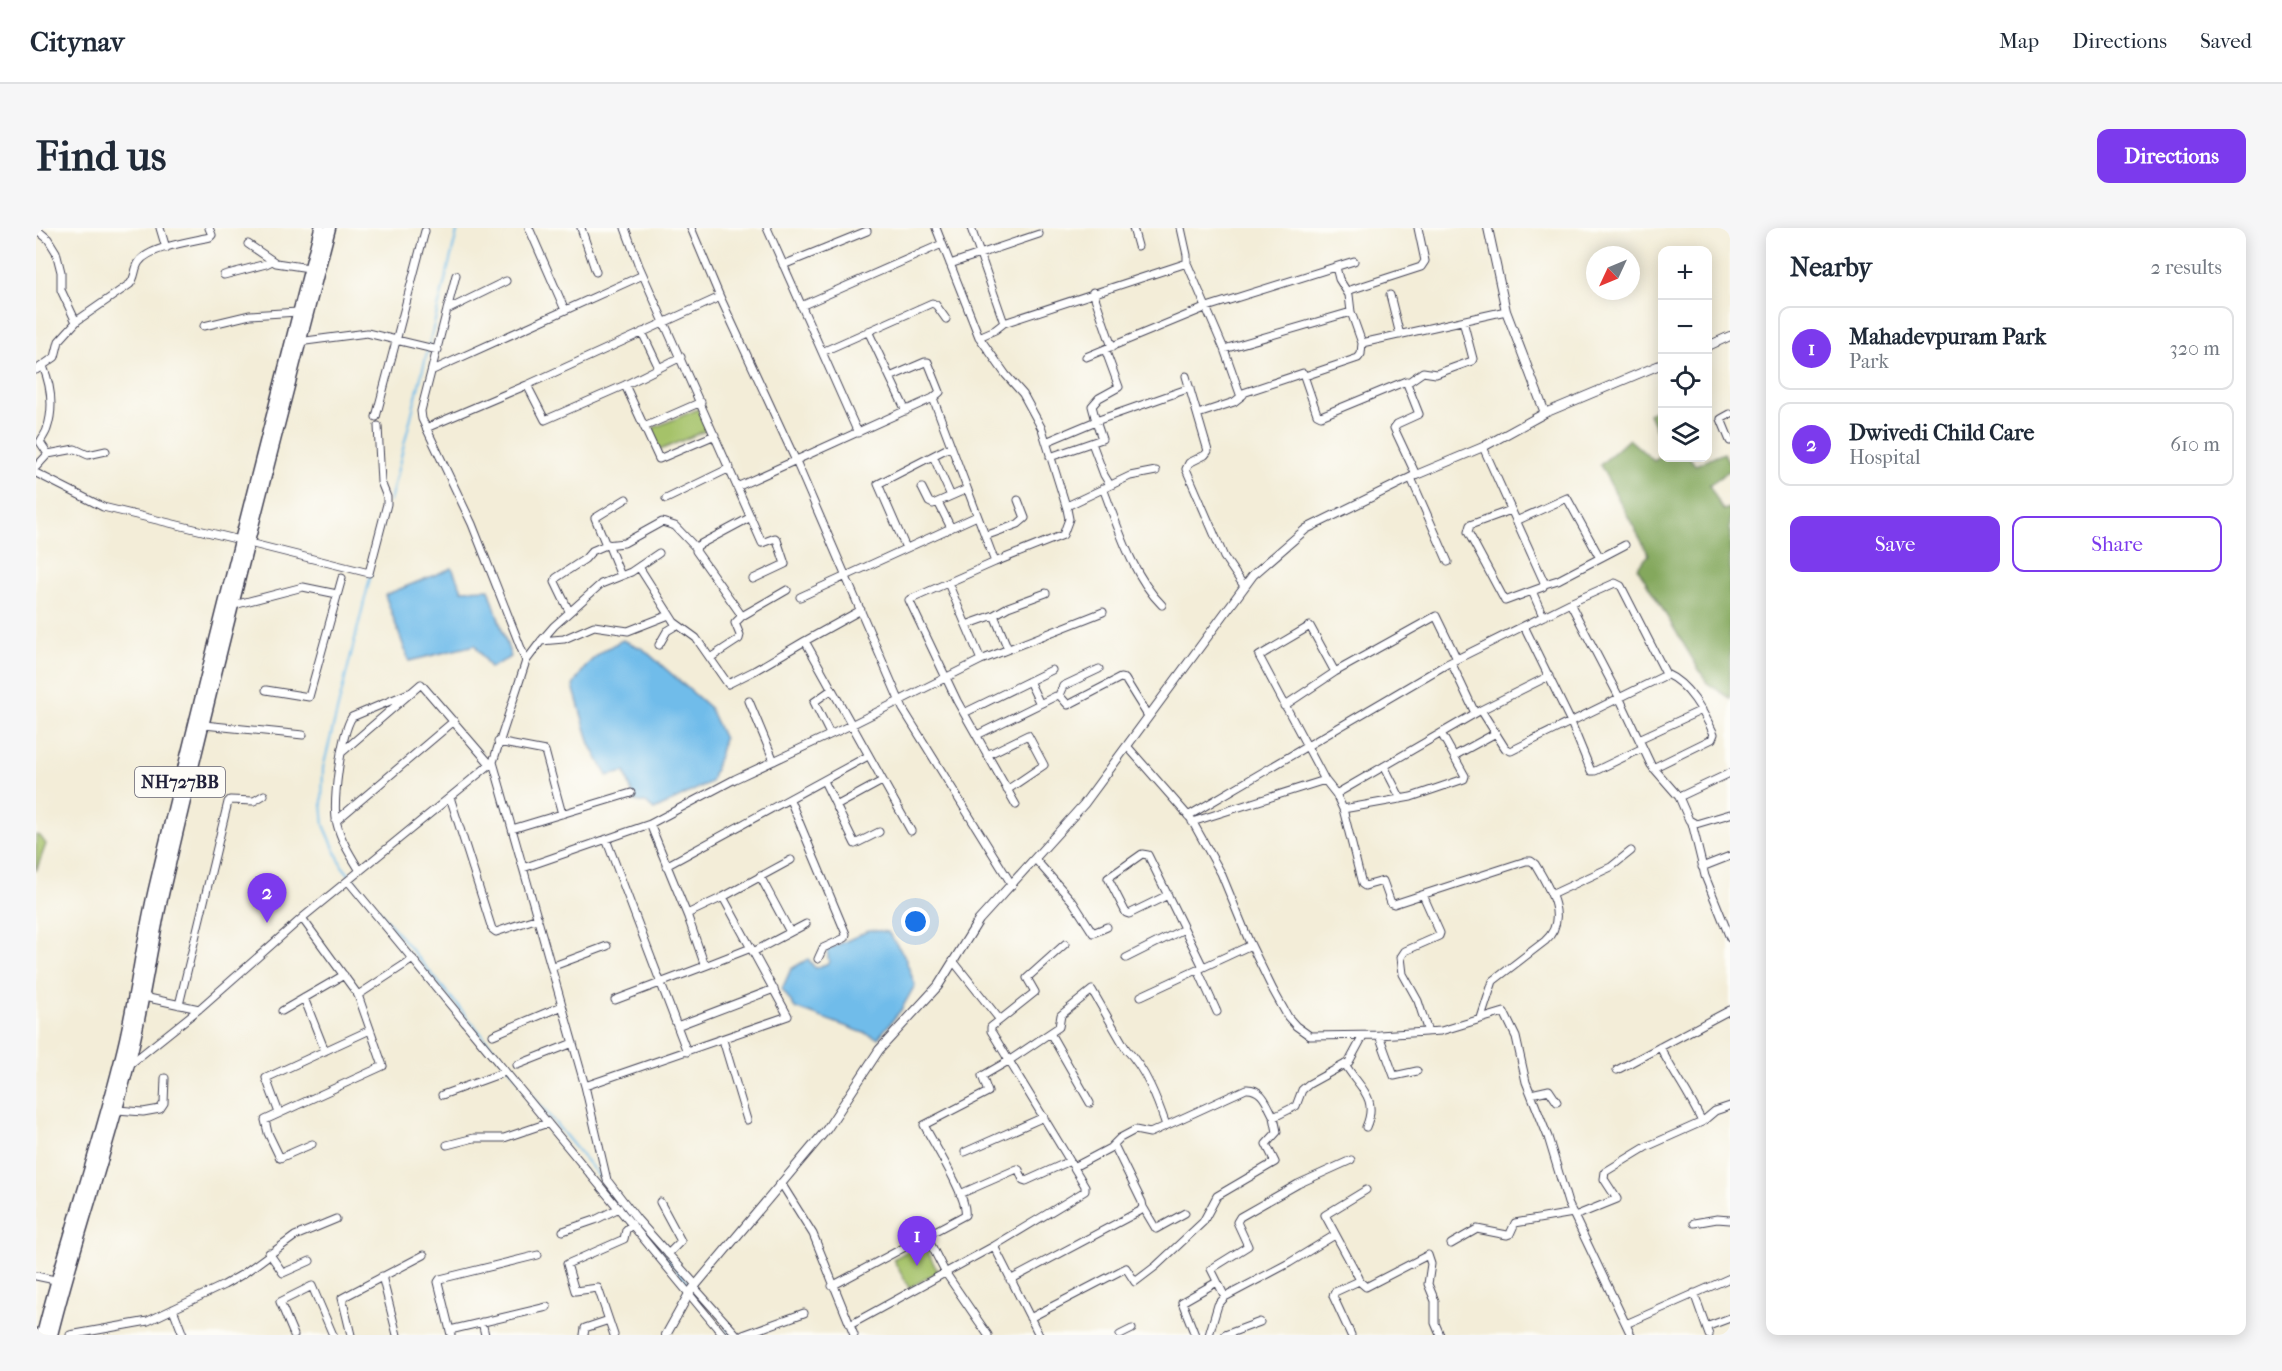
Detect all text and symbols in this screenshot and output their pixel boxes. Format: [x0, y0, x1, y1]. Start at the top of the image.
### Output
text: Citynav [30, 25, 124, 58]
text: Map [1999, 29, 2039, 53]
text: Directions [2072, 29, 2167, 53]
text: Saved [2200, 29, 2252, 53]
button: Directions [2097, 129, 2246, 183]
text: Find us [36, 132, 166, 181]
north arrow [1586, 246, 1640, 300]
map controls [1658, 246, 1712, 462]
button: + [1658, 246, 1712, 300]
text: Nearby [1790, 252, 1872, 283]
text: 2 results [2151, 256, 2222, 279]
button: − [1658, 300, 1712, 354]
text: Mahadevpuram Park [1849, 324, 2046, 350]
text: 1 [1808, 337, 1815, 360]
text: 320 m [2170, 337, 2220, 360]
text: Park [1849, 350, 1889, 373]
button: locate [1658, 354, 1712, 408]
button: layers [1658, 408, 1712, 462]
text: Dwivedi Child Care [1849, 420, 2034, 446]
text: 2 [1806, 433, 1817, 456]
text: 610 m [2170, 433, 2220, 456]
text: Hospital [1849, 446, 1921, 469]
button: Save [1790, 516, 2000, 572]
button: Share [2012, 516, 2222, 572]
road number: NH727BB [135, 767, 225, 797]
pin: 2 [248, 874, 286, 923]
your location [901, 907, 930, 936]
pin: 1 [898, 1216, 936, 1266]

